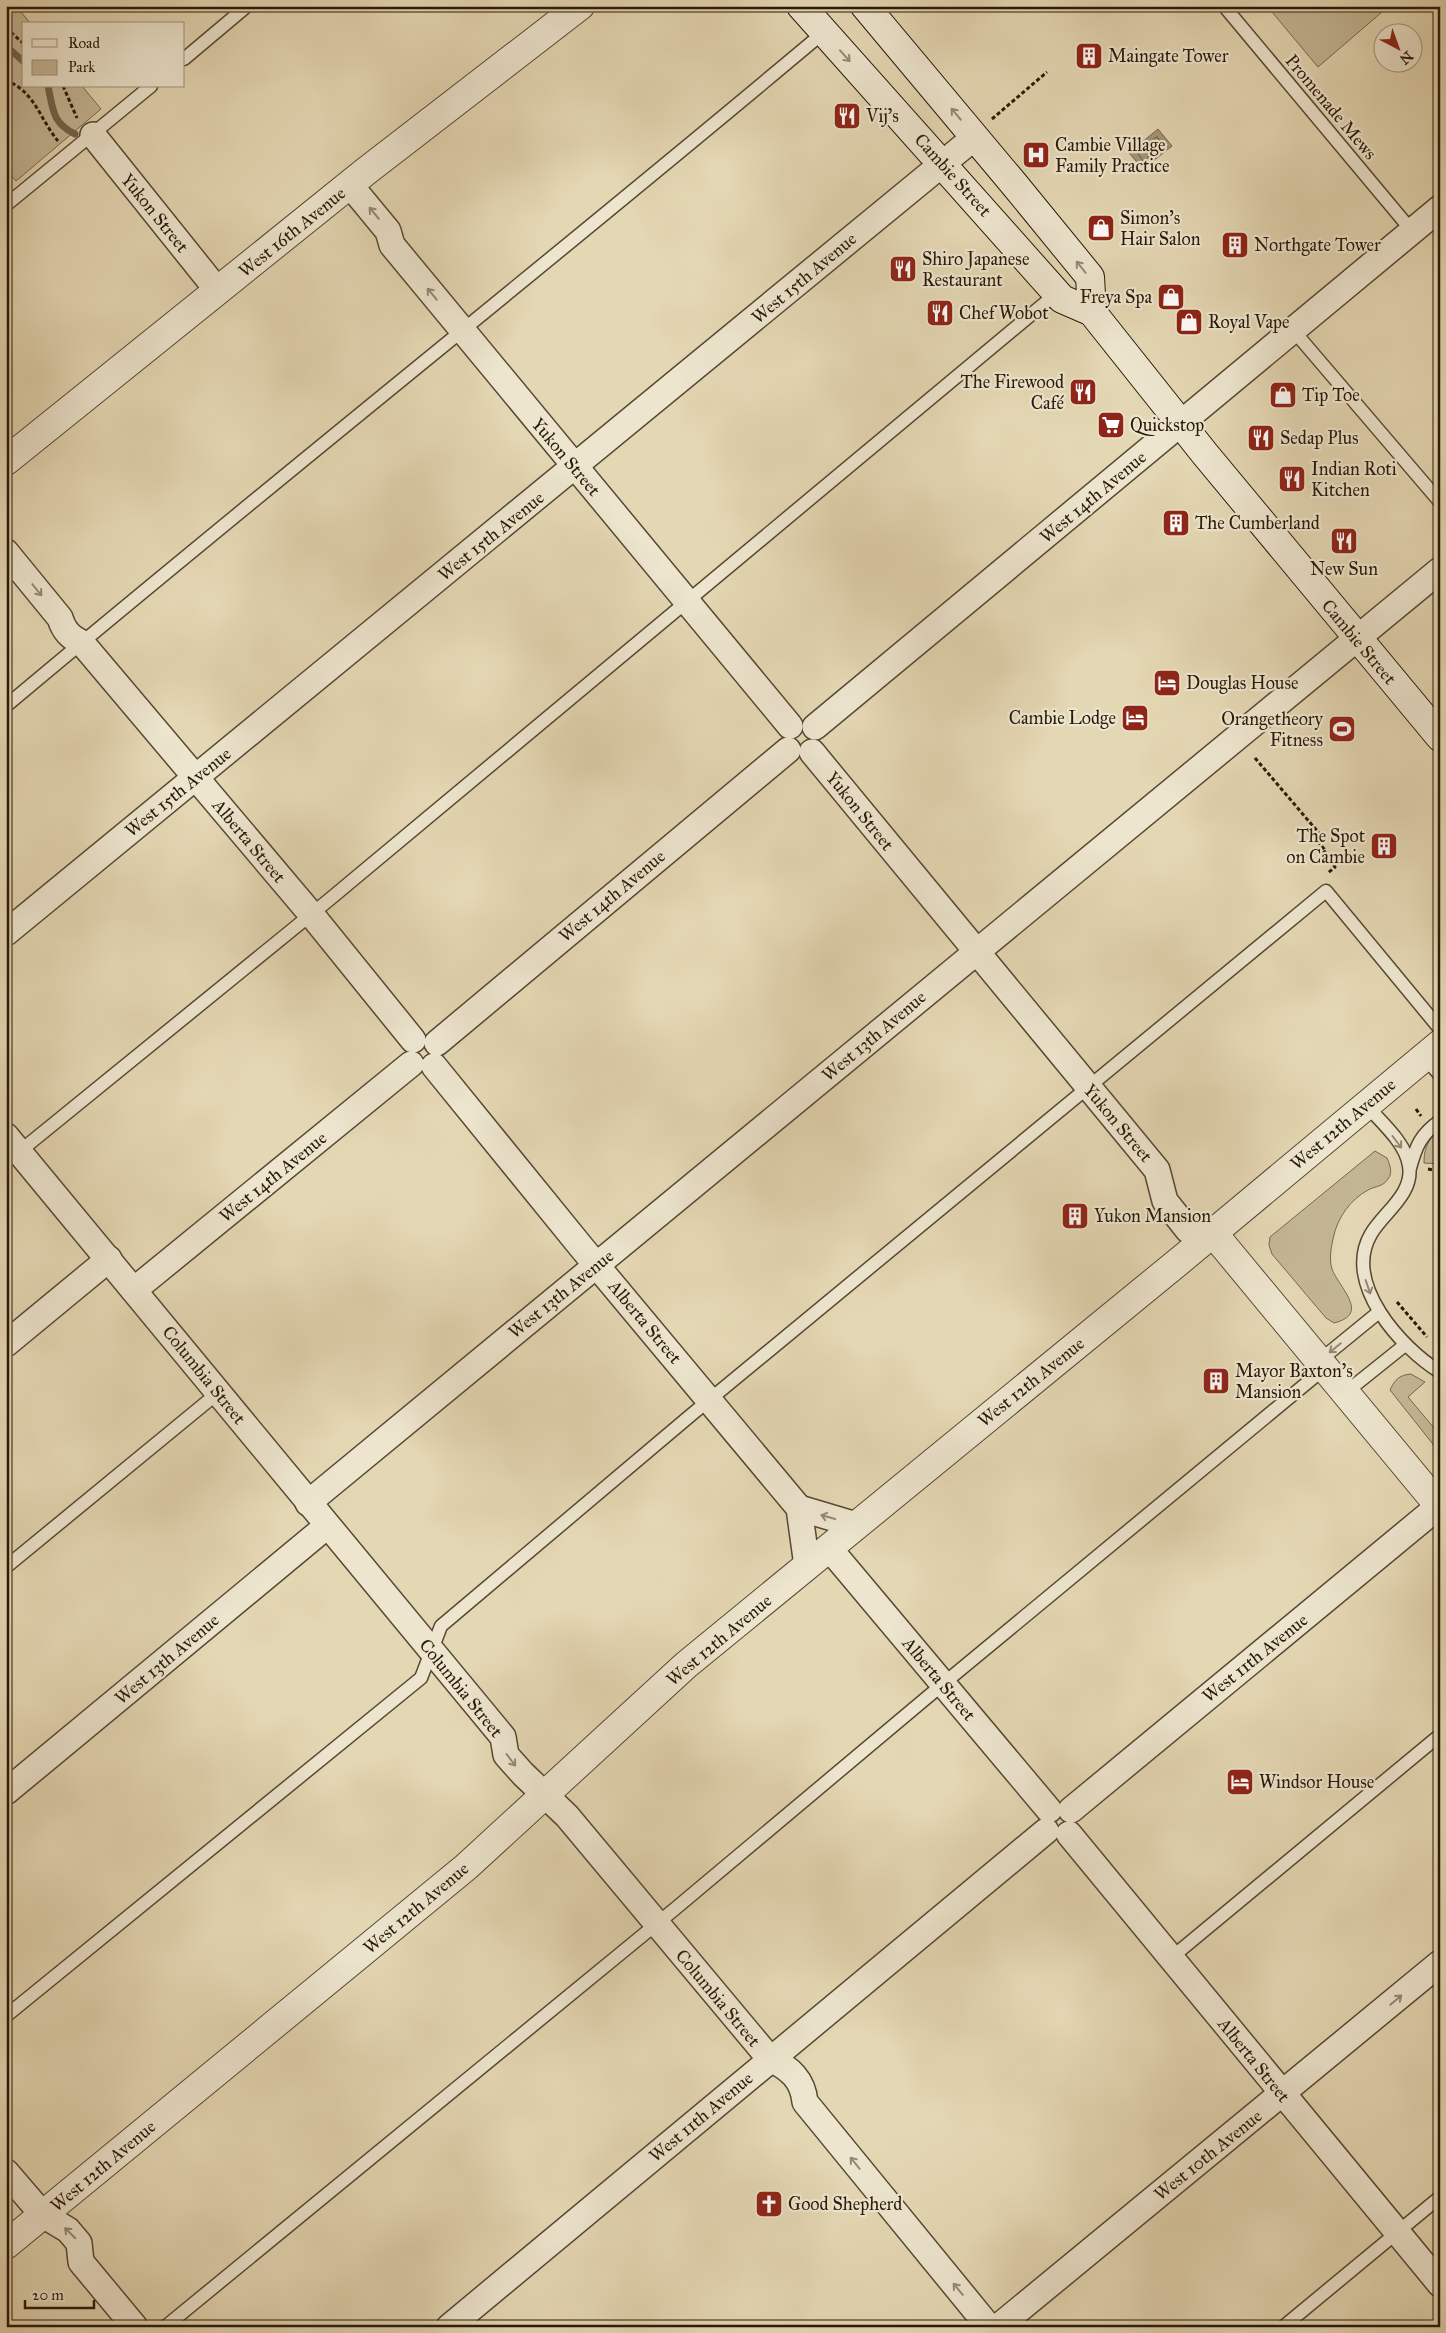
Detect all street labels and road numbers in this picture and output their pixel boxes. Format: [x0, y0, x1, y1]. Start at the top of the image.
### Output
street label: Promenade Mews [1281, 50, 1381, 164]
street label: Cambie Street [910, 129, 997, 222]
street label: Yukon Street [116, 169, 194, 257]
street label: West 16th Avenue [234, 182, 350, 282]
street label: West 15th Avenue [747, 228, 861, 328]
street label: Yukon Street [527, 413, 605, 501]
street label: West 14th Avenue [1035, 446, 1151, 548]
street label: West 15th Avenue [433, 486, 549, 586]
street label: Cambie Street [1317, 595, 1401, 690]
street label: West 15th Avenue [120, 742, 236, 842]
street label: Yukon Street [821, 767, 899, 855]
street label: Alberta Street [207, 794, 291, 888]
street label: West 14th Avenue [554, 845, 670, 947]
street label: West 13th Avenue [817, 986, 931, 1086]
street label: West 12th Avenue [1286, 1073, 1400, 1175]
street label: Yukon Street [1079, 1079, 1157, 1167]
street label: West 14th Avenue [215, 1127, 331, 1227]
street label: West 13th Avenue [504, 1245, 618, 1343]
street label: Alberta Street [603, 1275, 687, 1369]
street label: Columbia Street [157, 1321, 251, 1429]
street label: West 12th Avenue [973, 1332, 1089, 1432]
street label: West 12th Avenue [662, 1589, 776, 1691]
street label: West 13th Avenue [110, 1609, 224, 1709]
street label: West 11th Avenue [1198, 1609, 1312, 1707]
street label: Alberta Street [897, 1632, 981, 1726]
street label: Columbia Street [414, 1634, 508, 1742]
street label: West 12th Avenue [359, 1857, 473, 1959]
street label: Columbia Street [671, 1945, 766, 2052]
street label: Alberta Street [1213, 2012, 1295, 2107]
street label: West 11th Avenue [644, 2067, 758, 2167]
street label: West 10th Avenue [1150, 2105, 1266, 2205]
street label: West 12th Avenue [46, 2115, 160, 2217]

